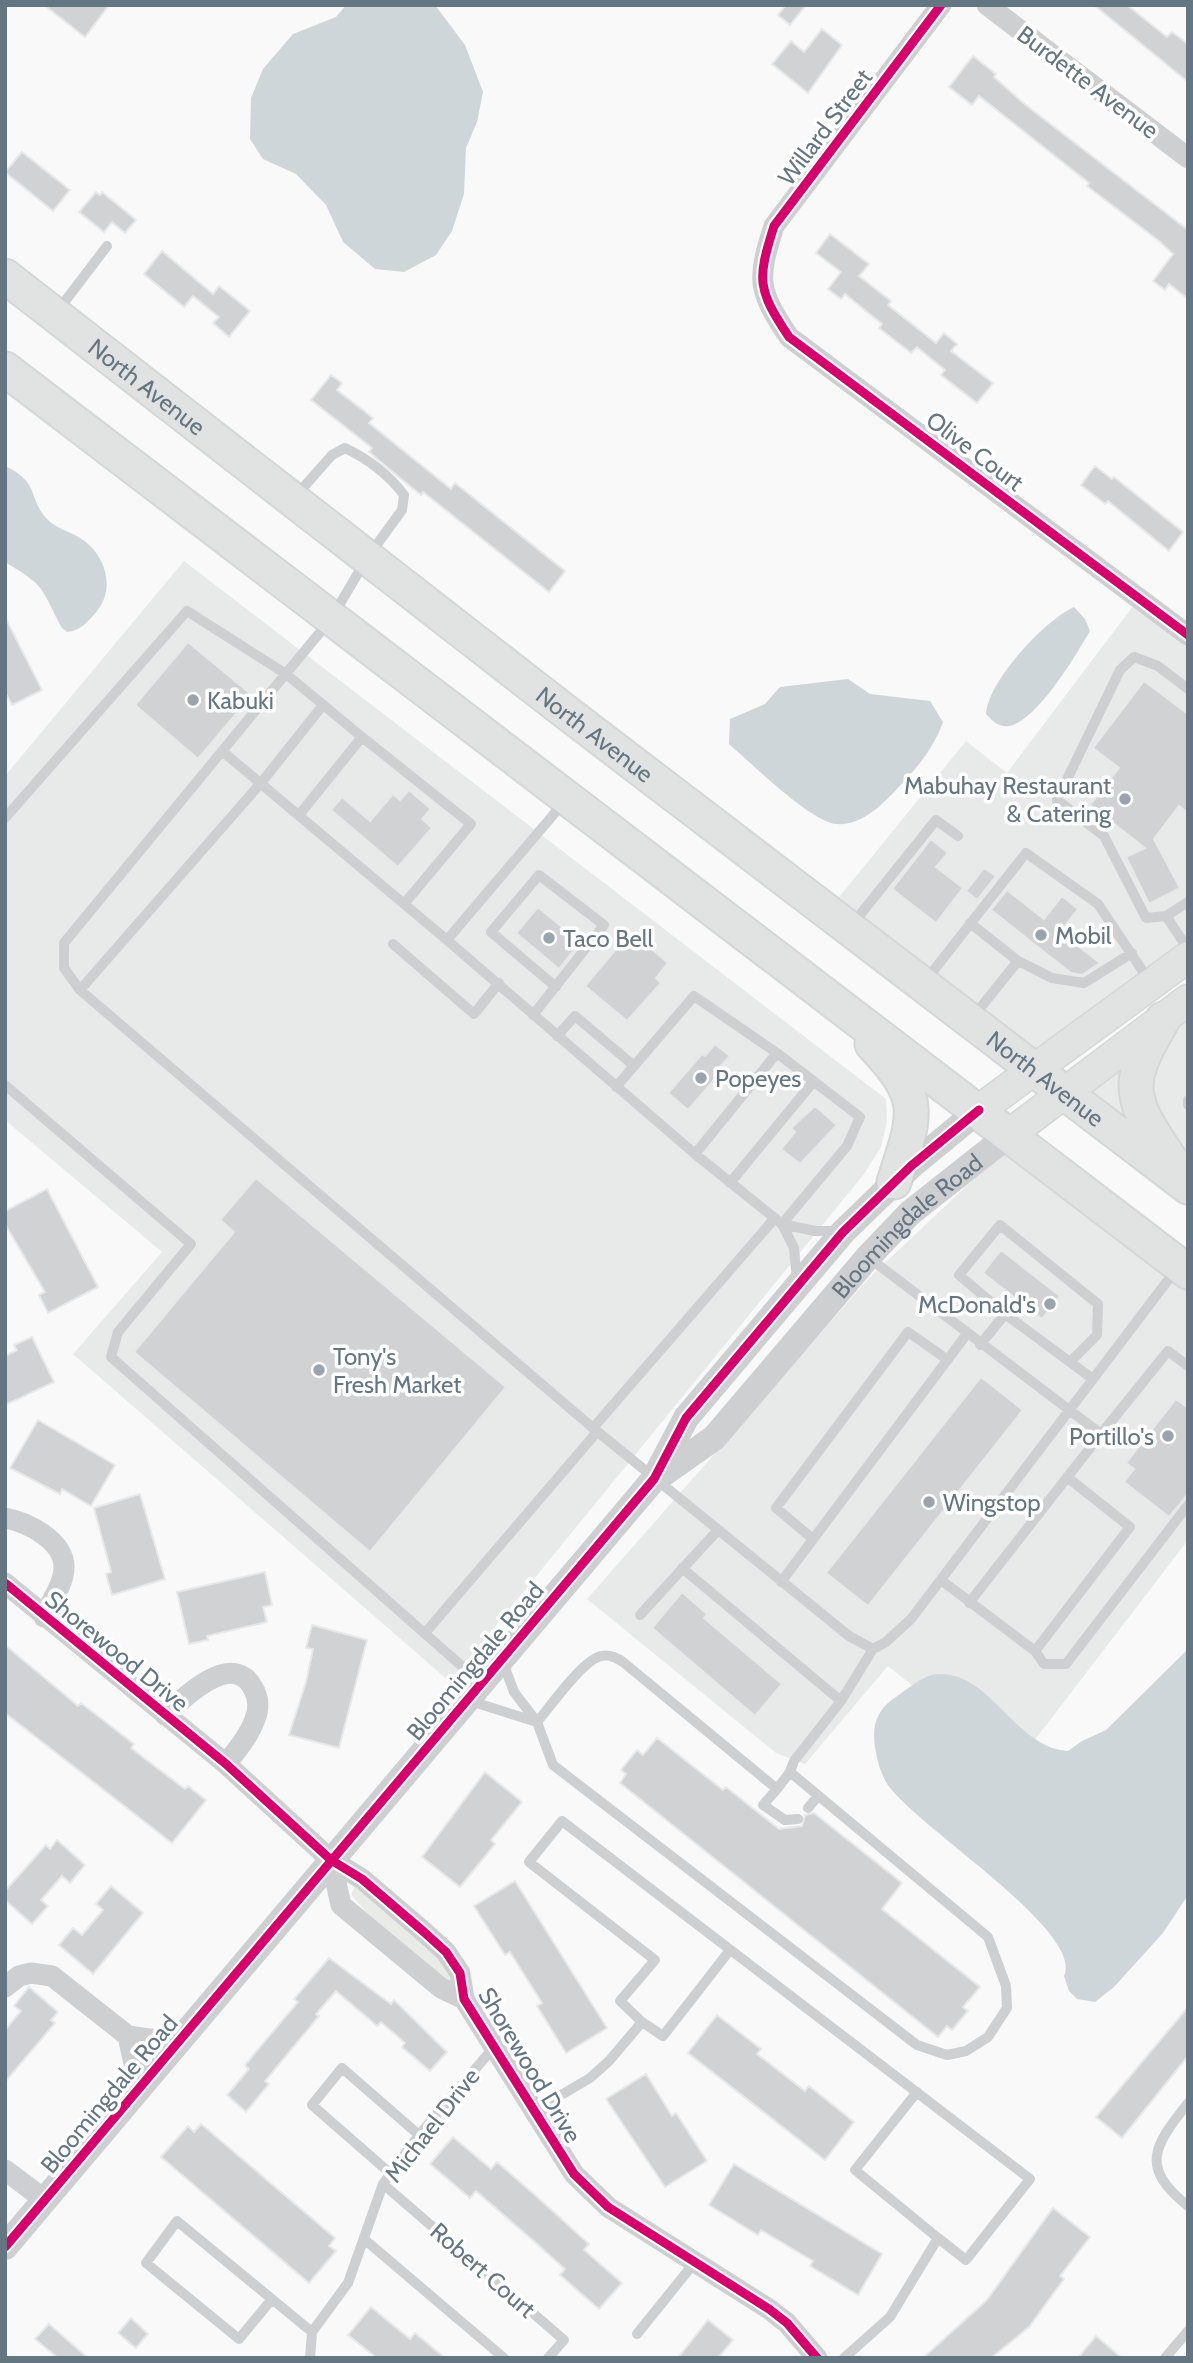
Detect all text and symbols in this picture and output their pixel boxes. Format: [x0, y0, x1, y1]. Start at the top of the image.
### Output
street label: Burdette Avenue [1012, 19, 1164, 145]
street label: Willard Street [772, 63, 878, 191]
street label: North Avenue [83, 332, 211, 441]
street label: Olive Court [921, 405, 1029, 497]
street label: North Avenue [531, 680, 659, 788]
place label: Kabuki [207, 686, 274, 715]
marker: Kabuki [185, 692, 201, 708]
place label: Mabuhay Restaurant & Catering [904, 771, 1112, 828]
marker: Mabuhay Restaurant & Catering [1117, 791, 1133, 807]
place label: Mobil [1055, 921, 1112, 950]
place label: Taco Bell [563, 924, 653, 953]
marker: Mobil [1033, 927, 1049, 943]
marker: Taco Bell [541, 930, 557, 946]
street label: North Avenue [981, 1024, 1110, 1132]
place label: Popeyes [715, 1064, 801, 1093]
marker: Popeyes [693, 1070, 709, 1086]
street label: Bloomingdale Road [825, 1147, 988, 1304]
place label: McDonald's [918, 1290, 1036, 1319]
marker: McDonald's [1042, 1296, 1058, 1312]
place label: Tony's Fresh Market [333, 1342, 461, 1399]
marker: Tony's Fresh Market [311, 1362, 327, 1378]
place label: Portillo's [1069, 1422, 1154, 1451]
marker: Portillo's [1160, 1428, 1176, 1444]
place label: Wingstop [943, 1488, 1041, 1517]
marker: Wingstop [921, 1494, 937, 1510]
street label: Bloomingdale Road [400, 1576, 550, 1746]
street label: Shorewood Drive [40, 1584, 194, 1718]
street label: Shorewood Drive [472, 1982, 588, 2148]
street label: Bloomingdale Road [34, 2009, 184, 2179]
street label: Michael Drive [378, 2062, 486, 2188]
street label: Robert Court [425, 2216, 541, 2324]

